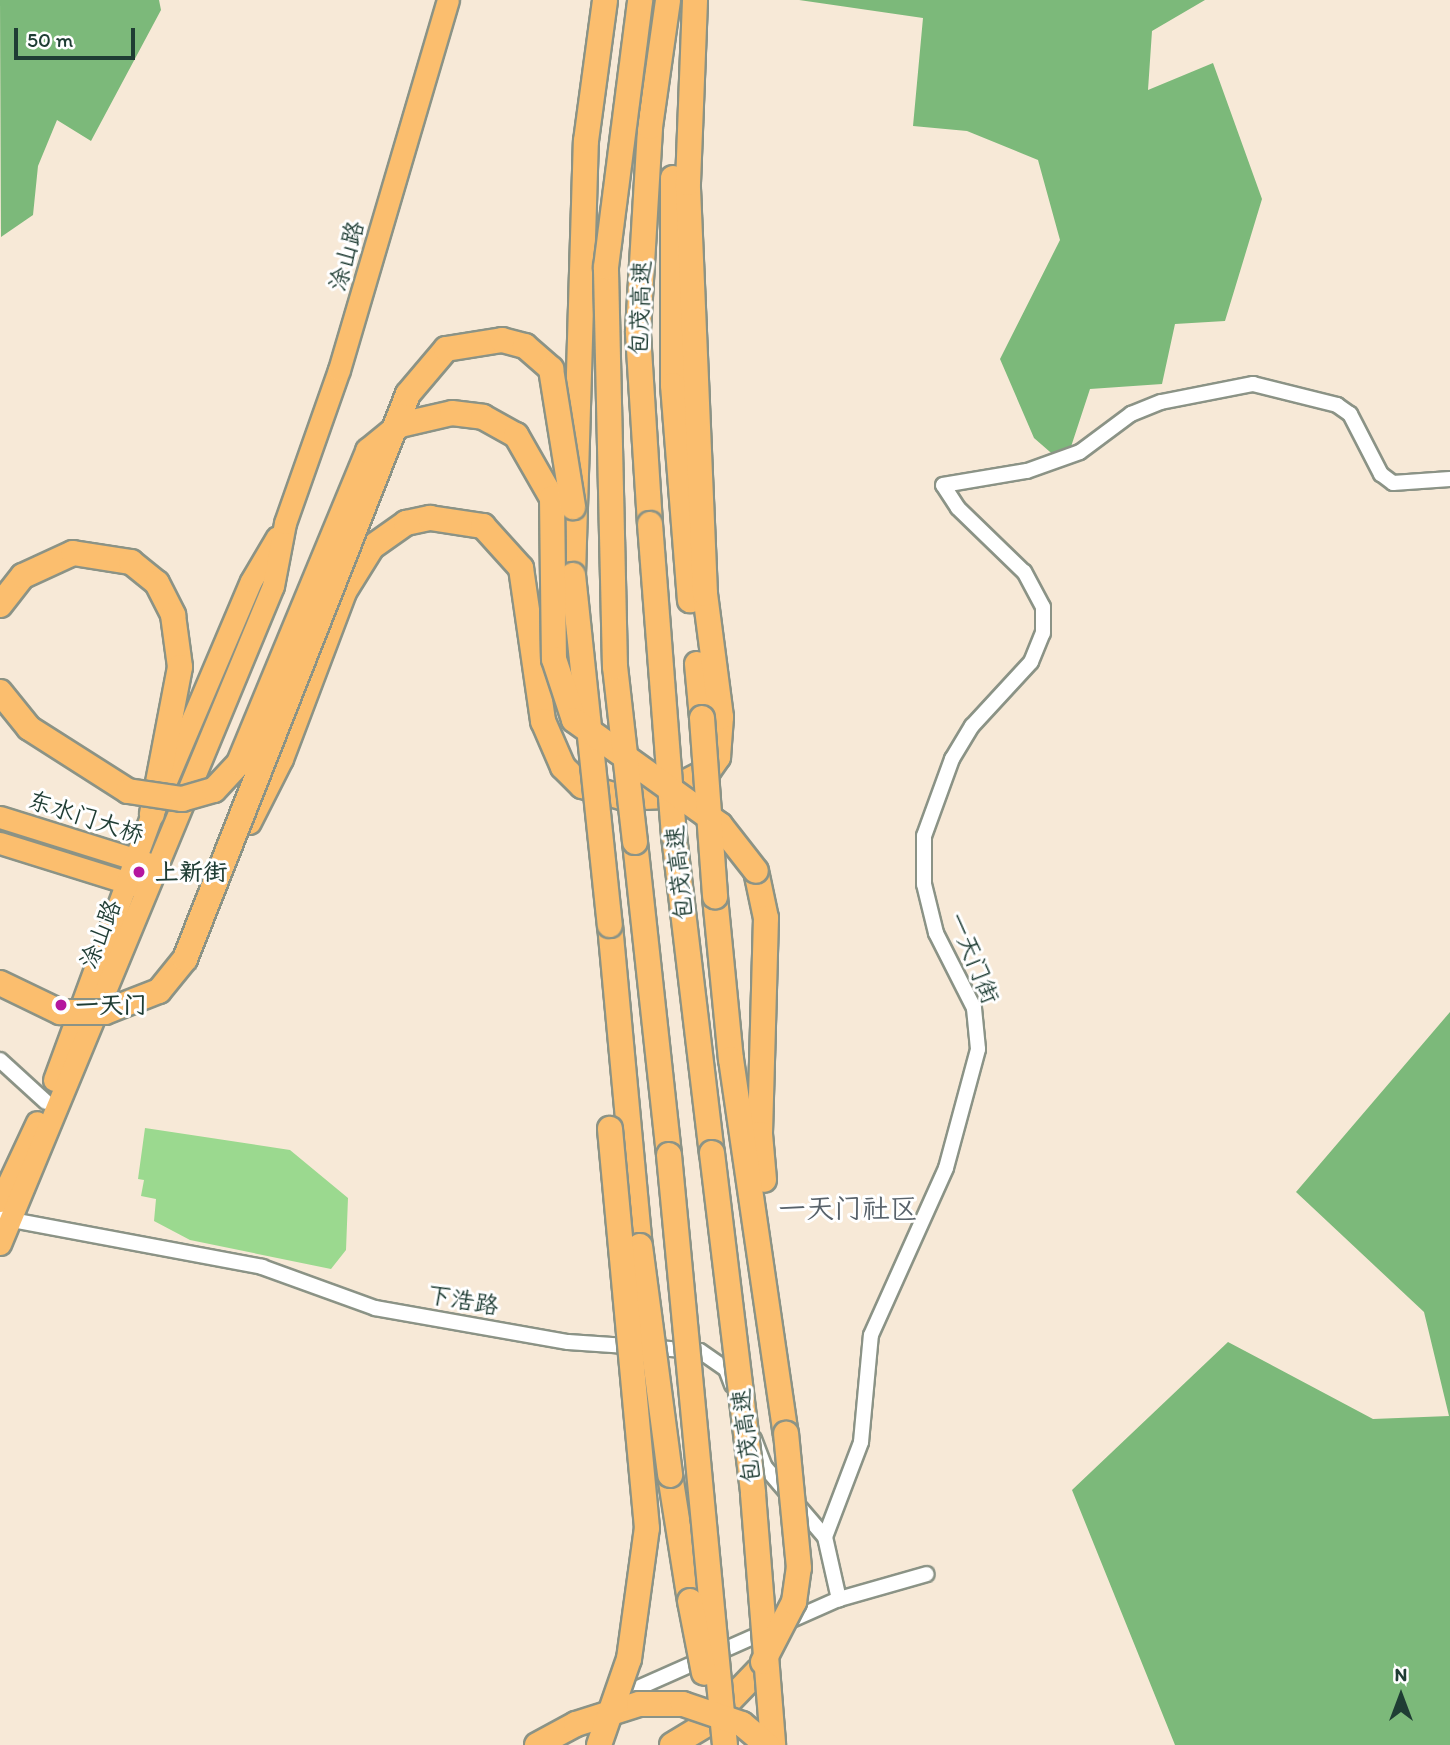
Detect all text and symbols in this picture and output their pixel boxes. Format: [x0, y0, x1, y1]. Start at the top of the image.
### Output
scale bar [18, 14, 138, 58]
text: 50 m [27, 27, 73, 52]
street label: 涂山路 [322, 217, 370, 295]
street label: 包茂高速 [624, 260, 656, 356]
street label: 东水门大桥 [24, 785, 148, 849]
street label: 包茂高速 [660, 824, 698, 922]
place label: 上新街 [155, 858, 227, 886]
marker: 上新街 [129, 862, 149, 882]
street label: 涂山路 [73, 895, 127, 973]
street label: 一天门街 [943, 908, 1005, 1008]
place label: 一天门 [75, 991, 147, 1019]
marker: 一天门 [53, 997, 69, 1013]
district label: 一天门社区 [778, 1191, 918, 1225]
street label: 下浩路 [425, 1280, 501, 1320]
street label: 包茂高速 [726, 1387, 766, 1485]
north arrow [1366, 1661, 1436, 1731]
text: N [1395, 1663, 1407, 1686]

